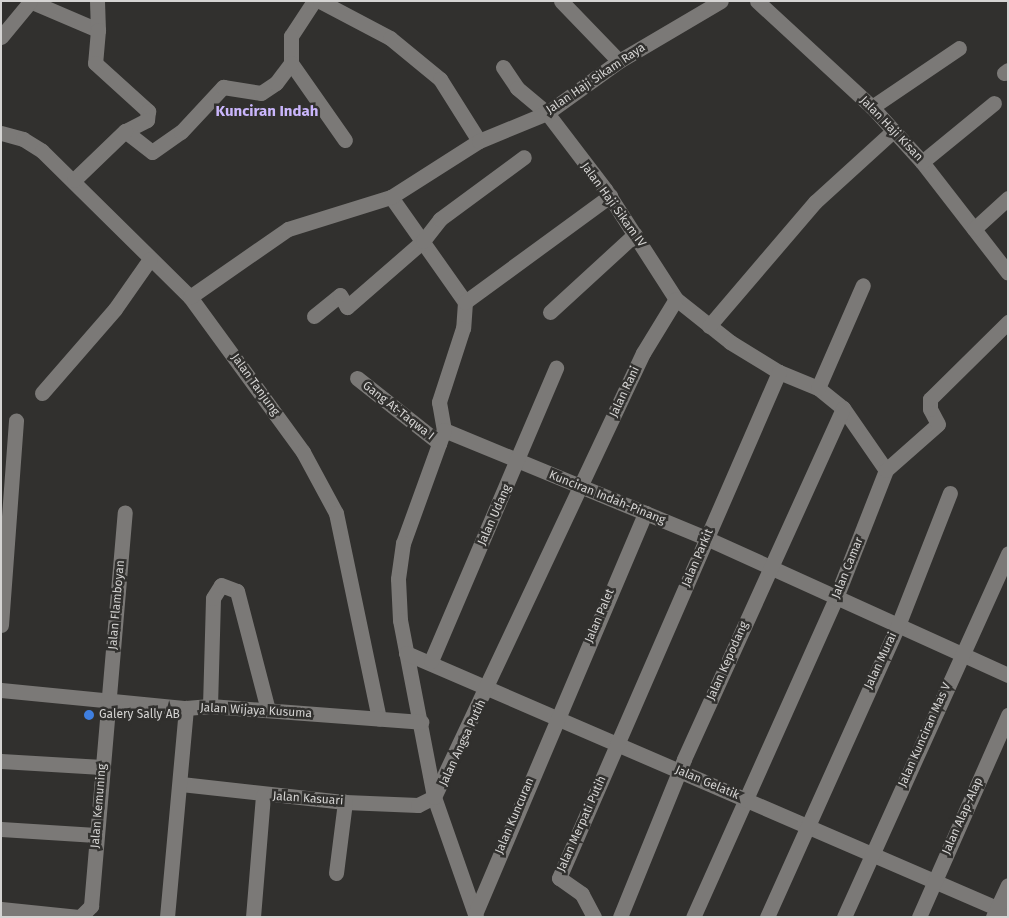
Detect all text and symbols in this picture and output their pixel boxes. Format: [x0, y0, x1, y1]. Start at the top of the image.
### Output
street label: Jalan Haji Sikam Raya [544, 40, 648, 118]
street label: Jalan Haji Kisan [857, 94, 925, 164]
district label: Kunciran Indah [216, 103, 318, 121]
street label: Jalan Haji Sikam IV [578, 160, 648, 250]
street label: Jalan Tanjung [228, 351, 282, 419]
street label: Jalan Rani [607, 364, 643, 420]
street label: Gang At-Taqwa I [359, 379, 437, 443]
street label: Kunciran Indah-Pinang [547, 468, 667, 528]
street label: Jalan Udang [475, 482, 515, 548]
street label: Jalan Parkit [679, 527, 717, 589]
street label: Jalan Camar [829, 535, 867, 601]
street label: Jalan Flamboyan [106, 560, 128, 650]
street label: Jalan Palet [582, 587, 618, 645]
street label: Jalan Kepodang [704, 619, 752, 703]
street label: Jalan Murai [862, 630, 900, 692]
street label: Jalan Kunciran Mas V [896, 681, 954, 789]
street label: Jalan Angsa Putih [437, 697, 489, 789]
street label: Jalan Wijaya Kusuma [200, 701, 312, 721]
place label: Galery Sally AB [99, 708, 180, 722]
marker: Galery Sally AB [83, 709, 95, 721]
street label: Jalan Kemuning [88, 763, 110, 849]
street label: Jalan Gelatik [673, 763, 741, 803]
street label: Jalan Merpati Putih [554, 774, 610, 874]
street label: Jalan Alap-Alap [940, 775, 986, 857]
street label: Jalan Kuncuran [492, 776, 538, 856]
street label: Jalan Kasuari [272, 789, 344, 809]

